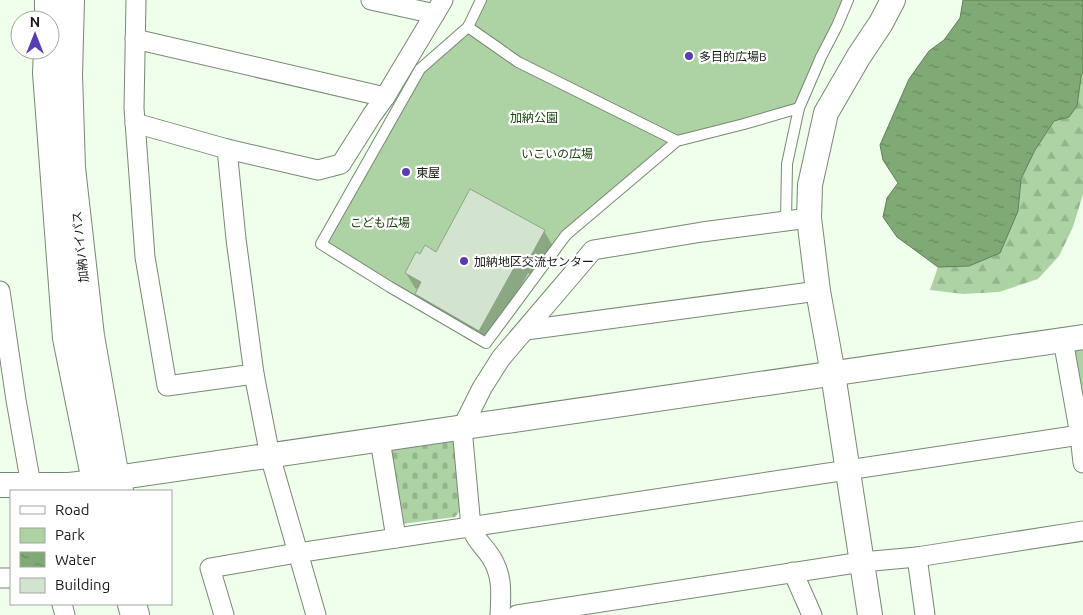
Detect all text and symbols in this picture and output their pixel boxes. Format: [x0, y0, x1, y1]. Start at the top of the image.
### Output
north arrow [10, 10, 60, 60]
text: N [30, 14, 40, 30]
marker: 多目的広場B [683, 50, 695, 62]
place label: 多目的広場B [699, 50, 767, 63]
park label: 加納公園 [510, 111, 558, 124]
park label: いこいの広場 [521, 147, 593, 160]
marker: 東屋 [400, 166, 412, 178]
place label: 東屋 [416, 166, 440, 179]
street label: 加納バイパス [70, 211, 90, 283]
park label: こども広場 [350, 216, 410, 229]
marker: 加納地区交流センター [458, 255, 470, 267]
place label: 加納地区交流センター [474, 255, 594, 268]
legend [10, 490, 172, 605]
text: Road [55, 501, 90, 518]
text: Park [55, 526, 85, 543]
text: Water [55, 551, 96, 568]
text: Building [55, 576, 110, 593]

